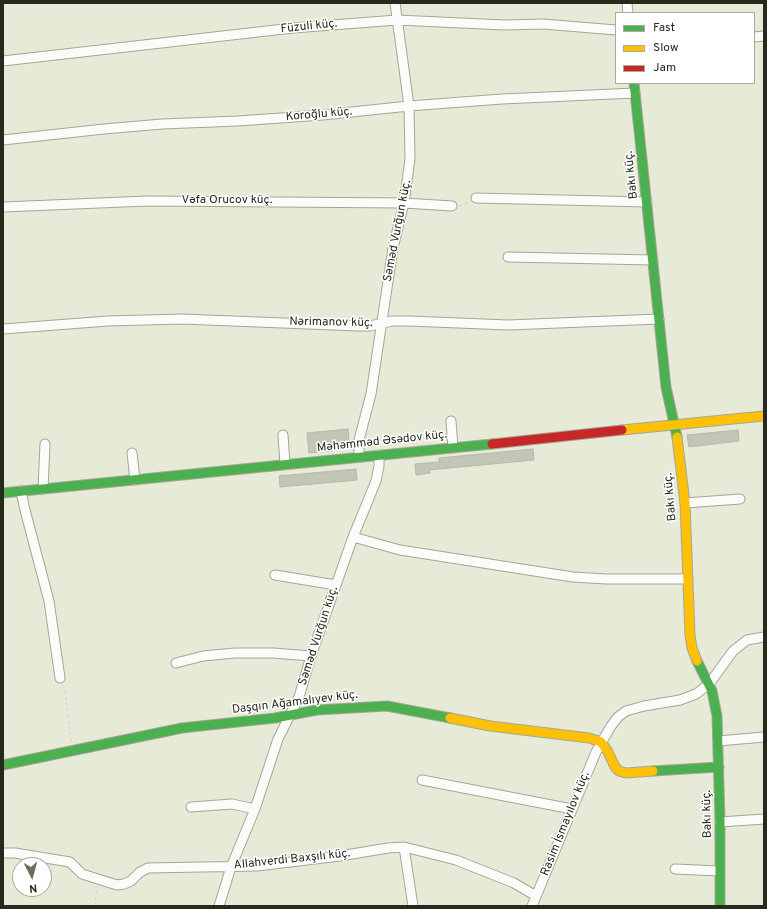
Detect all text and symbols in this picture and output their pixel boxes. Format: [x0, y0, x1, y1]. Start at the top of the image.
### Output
legend [615, 12, 755, 84]
street label: Füzuli küç. [280, 17, 338, 37]
text: Fast [653, 20, 675, 36]
text: Slow [653, 40, 679, 56]
text: Jam [653, 60, 676, 76]
street label: Koroğlu küç. [285, 105, 353, 125]
street label: Bakı küç. [622, 150, 642, 200]
street label: Səməd Vurğun küç. [381, 179, 415, 283]
street label: Vəfa Orucov küç. [182, 194, 272, 208]
street label: Nərimanov küç. [289, 315, 373, 331]
street label: Məhəmməd Əsədov küç. [316, 428, 448, 456]
street label: Bakı küç. [662, 472, 680, 522]
street label: Səməd Vurğun küç. [296, 585, 342, 687]
street label: Daşqın Ağamalıyev küç. [231, 688, 359, 718]
street label: Rasim İsmayılov küç. [538, 770, 594, 878]
street label: Bakı küç. [700, 790, 716, 838]
street label: Allahverdi Baxşılı küç. [233, 847, 351, 873]
north arrow [12, 857, 52, 897]
text: N [28, 881, 38, 895]

